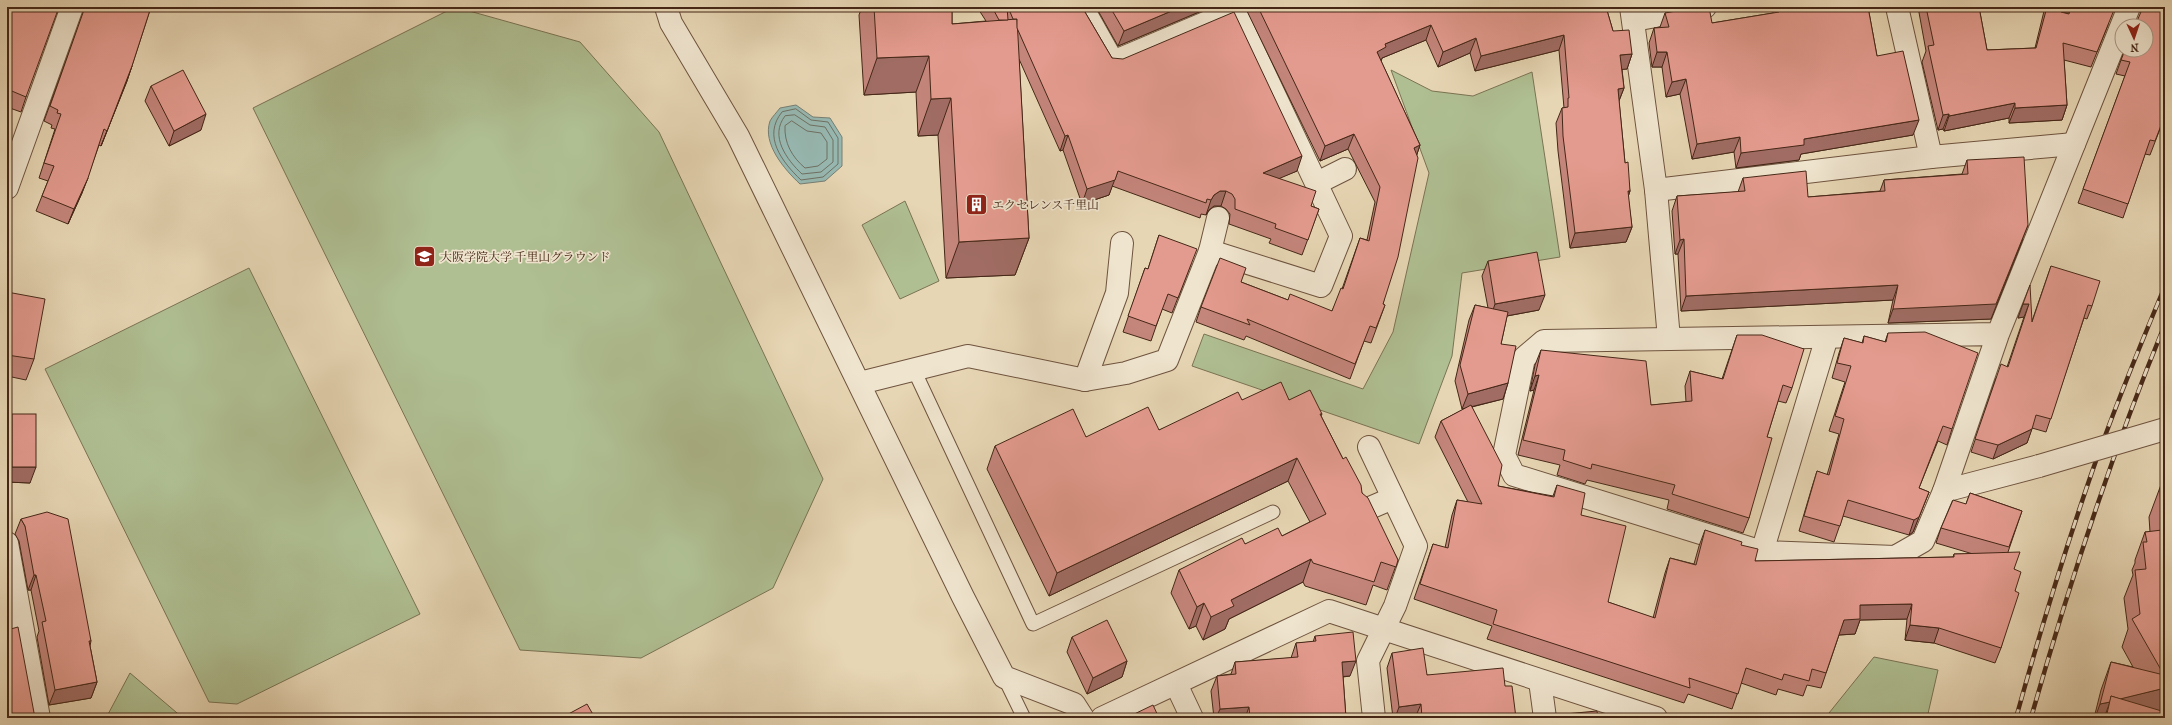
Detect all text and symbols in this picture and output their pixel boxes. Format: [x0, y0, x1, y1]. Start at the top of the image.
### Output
north arrow [2114, 18, 2154, 58]
text: N [2129, 41, 2139, 54]
building icon: エクセレンス千里山 [964, 192, 990, 218]
place label: エクセレンス千里山 [992, 198, 1099, 212]
school or university icon: 大阪学院大学 千里山グラウンド [412, 244, 438, 270]
place label: 大阪学院大学 千里山グラウンド [440, 250, 611, 264]

